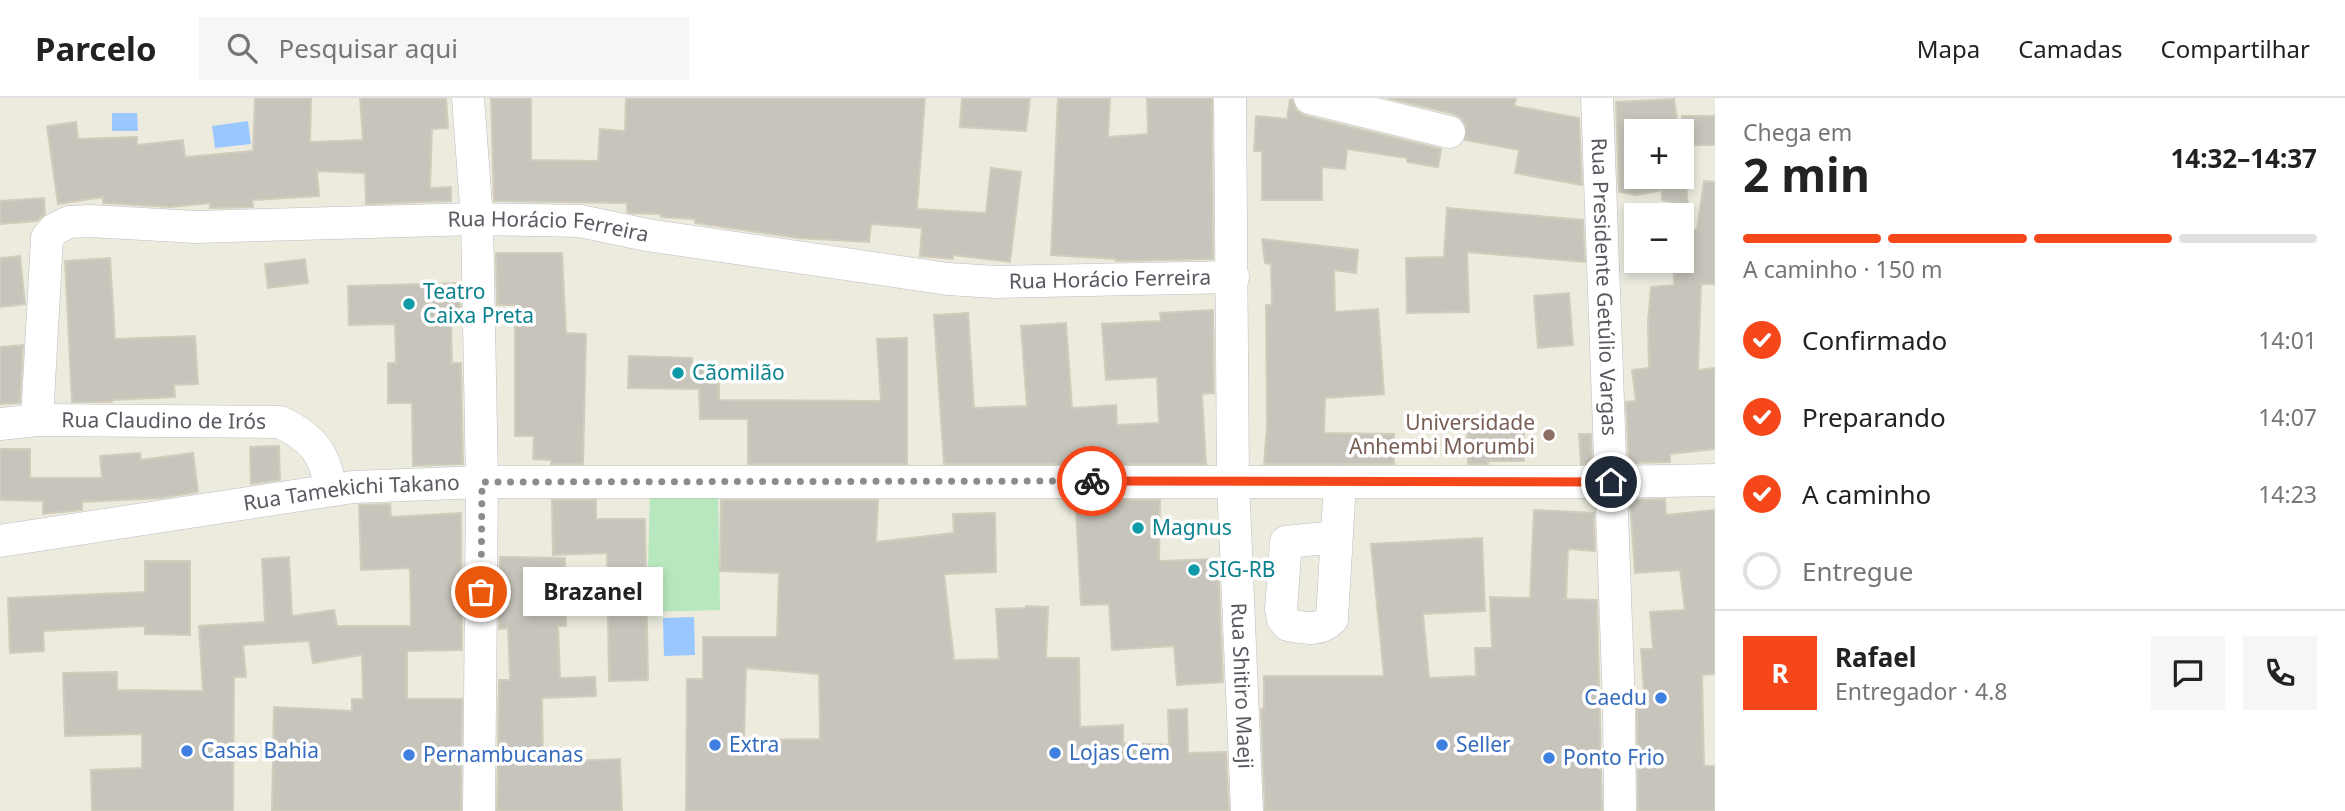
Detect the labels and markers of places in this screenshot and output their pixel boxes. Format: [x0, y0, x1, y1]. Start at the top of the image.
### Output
place label: Teatro Caixa Preta [423, 277, 534, 329]
marker: Teatro Caixa Preta [401, 296, 417, 312]
place label: Cãomilão [692, 358, 785, 386]
marker: Cãomilão [670, 365, 686, 381]
place label: Universidade Anhembi Morumbi [1349, 408, 1535, 460]
marker: Universidade Anhembi Morumbi [1541, 427, 1557, 443]
pin [1581, 452, 1641, 512]
place label: Magnus [1152, 513, 1232, 541]
marker: Magnus [1130, 520, 1146, 536]
place label: SIG-RB [1208, 555, 1275, 583]
pin [451, 562, 511, 622]
marker: SIG-RB [1186, 562, 1202, 578]
callout: Brazanel [523, 568, 663, 616]
place label: Caedu [1584, 683, 1647, 711]
marker: Caedu [1653, 690, 1669, 706]
place label: Extra [729, 730, 779, 758]
place label: Seller [1456, 730, 1511, 758]
place label: Casas Bahia [201, 736, 319, 764]
marker: Extra [707, 737, 723, 753]
marker: Seller [1434, 737, 1450, 753]
place label: Lojas Cem [1069, 738, 1170, 766]
place label: Pernambucanas [423, 740, 583, 768]
marker: Casas Bahia [179, 743, 195, 759]
place label: Ponto Frio [1563, 743, 1665, 771]
marker: Lojas Cem [1047, 745, 1063, 761]
marker: Pernambucanas [401, 747, 417, 763]
marker: Ponto Frio [1541, 750, 1557, 766]

